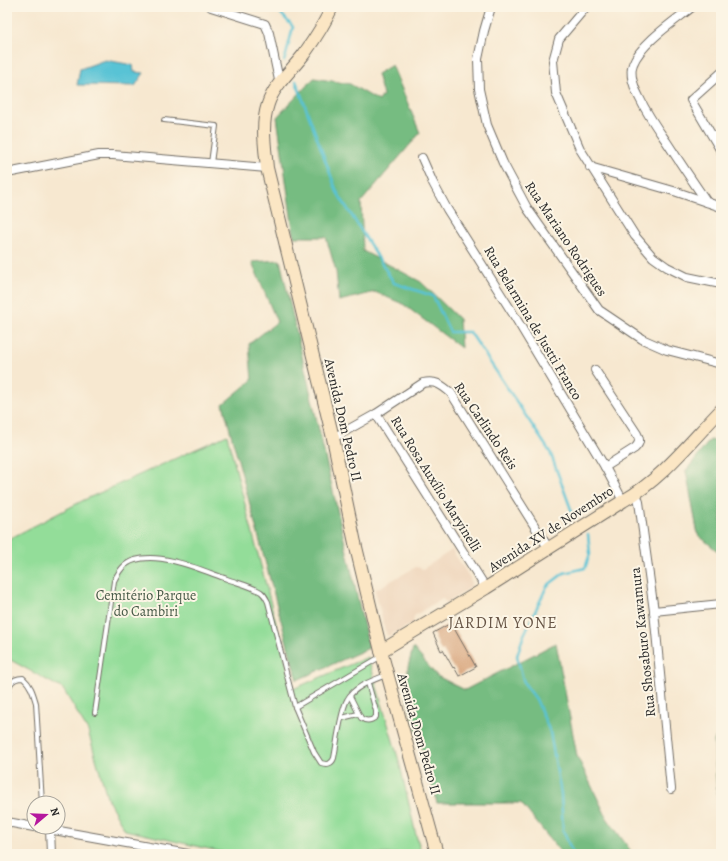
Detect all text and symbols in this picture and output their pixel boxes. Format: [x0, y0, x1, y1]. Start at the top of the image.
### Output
street label: Rua Mariano Rodrigues [520, 178, 612, 300]
street label: Rua Belarmina de Justti Franco [479, 243, 587, 403]
street label: Avenida Dom Pedro II [319, 356, 366, 483]
street label: Rua Carlindo Reis [450, 378, 522, 474]
street label: Rua Rosa Auxílio Maryinelli [386, 412, 486, 556]
street label: Avenida XV de Novembro [484, 481, 617, 577]
street label: Rua Shosaburo Kawamura [626, 566, 660, 718]
park label: Cemitério Parque do Cambiri [96, 586, 196, 621]
district label: JARDIM YONE [448, 612, 558, 634]
street label: Avenida Dom Pedro II [392, 670, 445, 797]
north arrow [26, 795, 66, 835]
text: N [47, 806, 63, 818]

